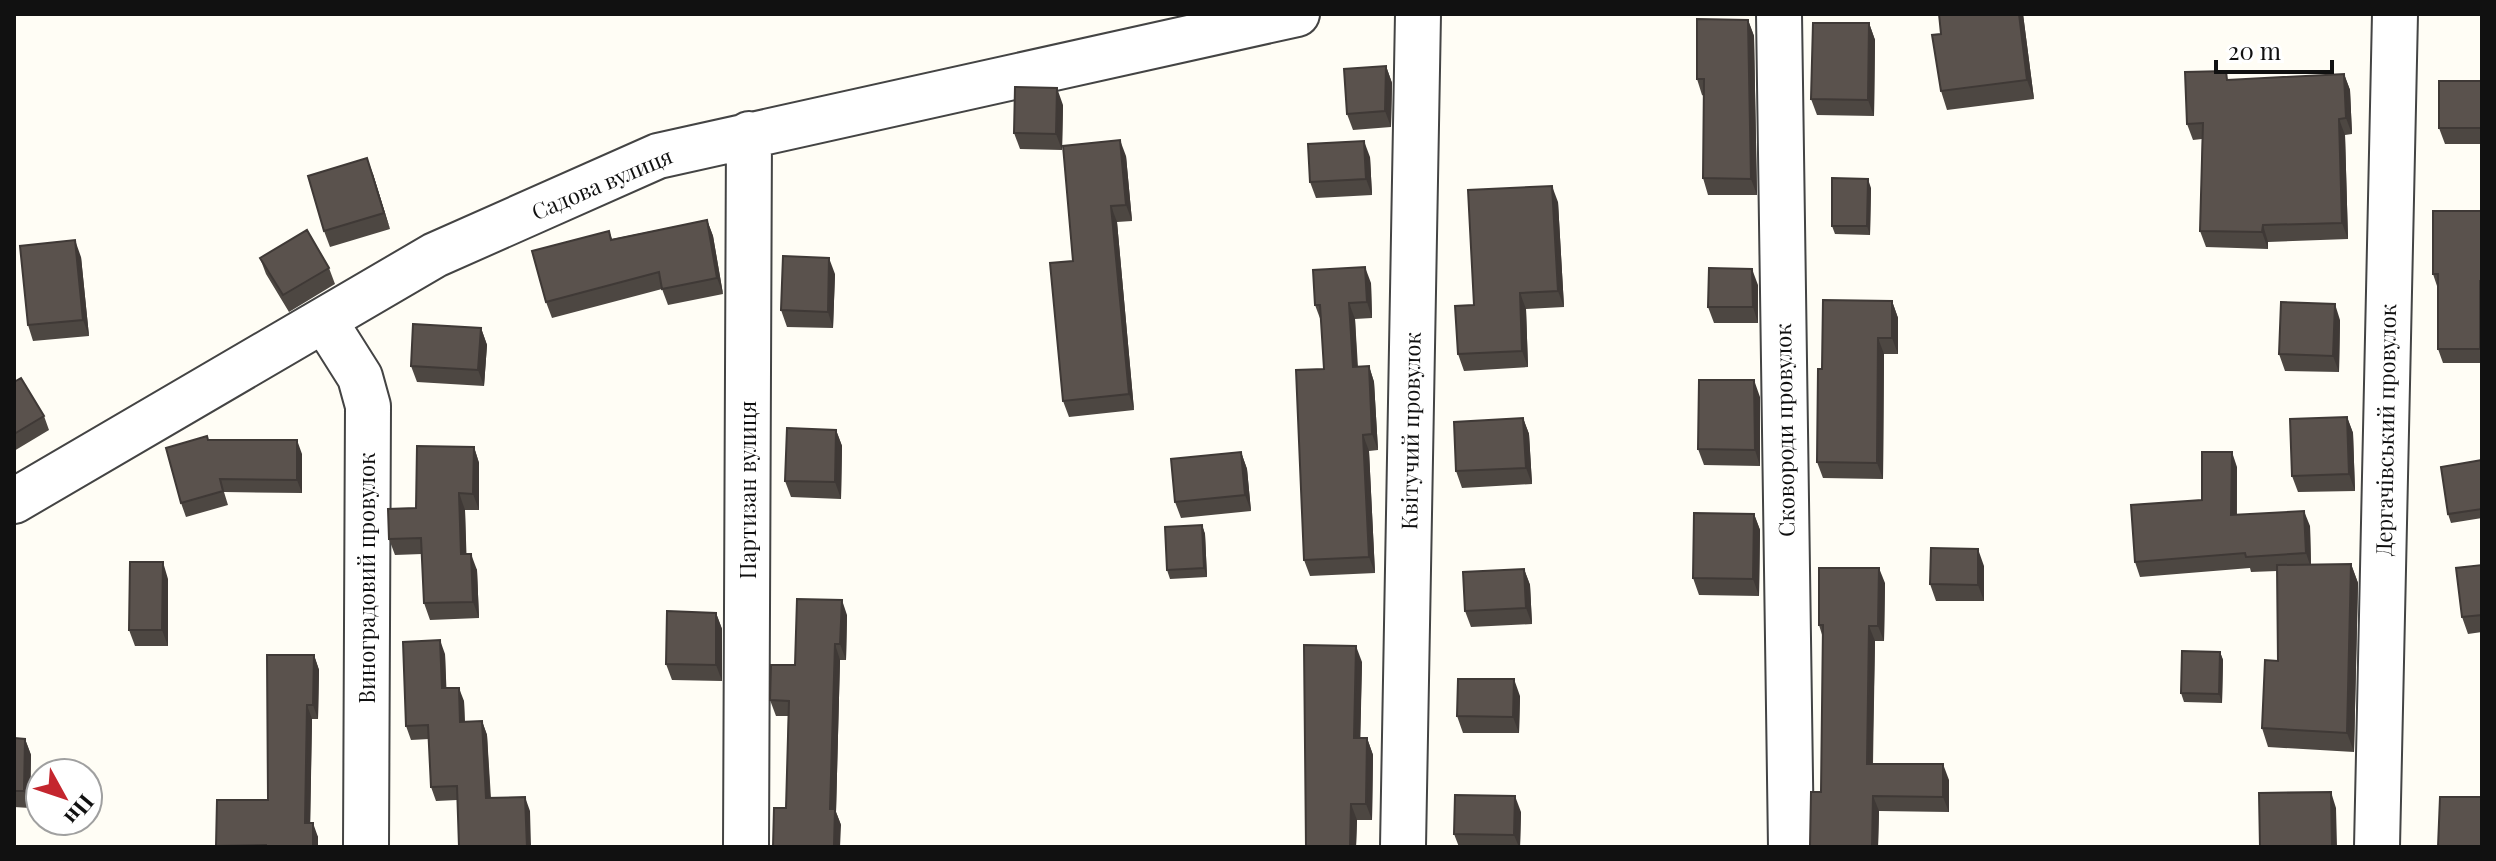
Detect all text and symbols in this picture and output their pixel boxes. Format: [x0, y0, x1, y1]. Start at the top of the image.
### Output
scale bar [2216, 24, 2332, 74]
text: 20 m [2228, 34, 2281, 66]
street label: Садова вулиця [527, 140, 677, 226]
street label: Дергачівський провулок [2368, 303, 2402, 556]
street label: Сковороди провулок [1767, 323, 1801, 537]
street label: Квітучий провулок [1393, 331, 1427, 530]
street label: Партизан вулиця [732, 401, 762, 579]
street label: Виноградовий провулок [351, 452, 381, 704]
north arrow [24, 757, 104, 837]
text: Пн [58, 789, 102, 832]

